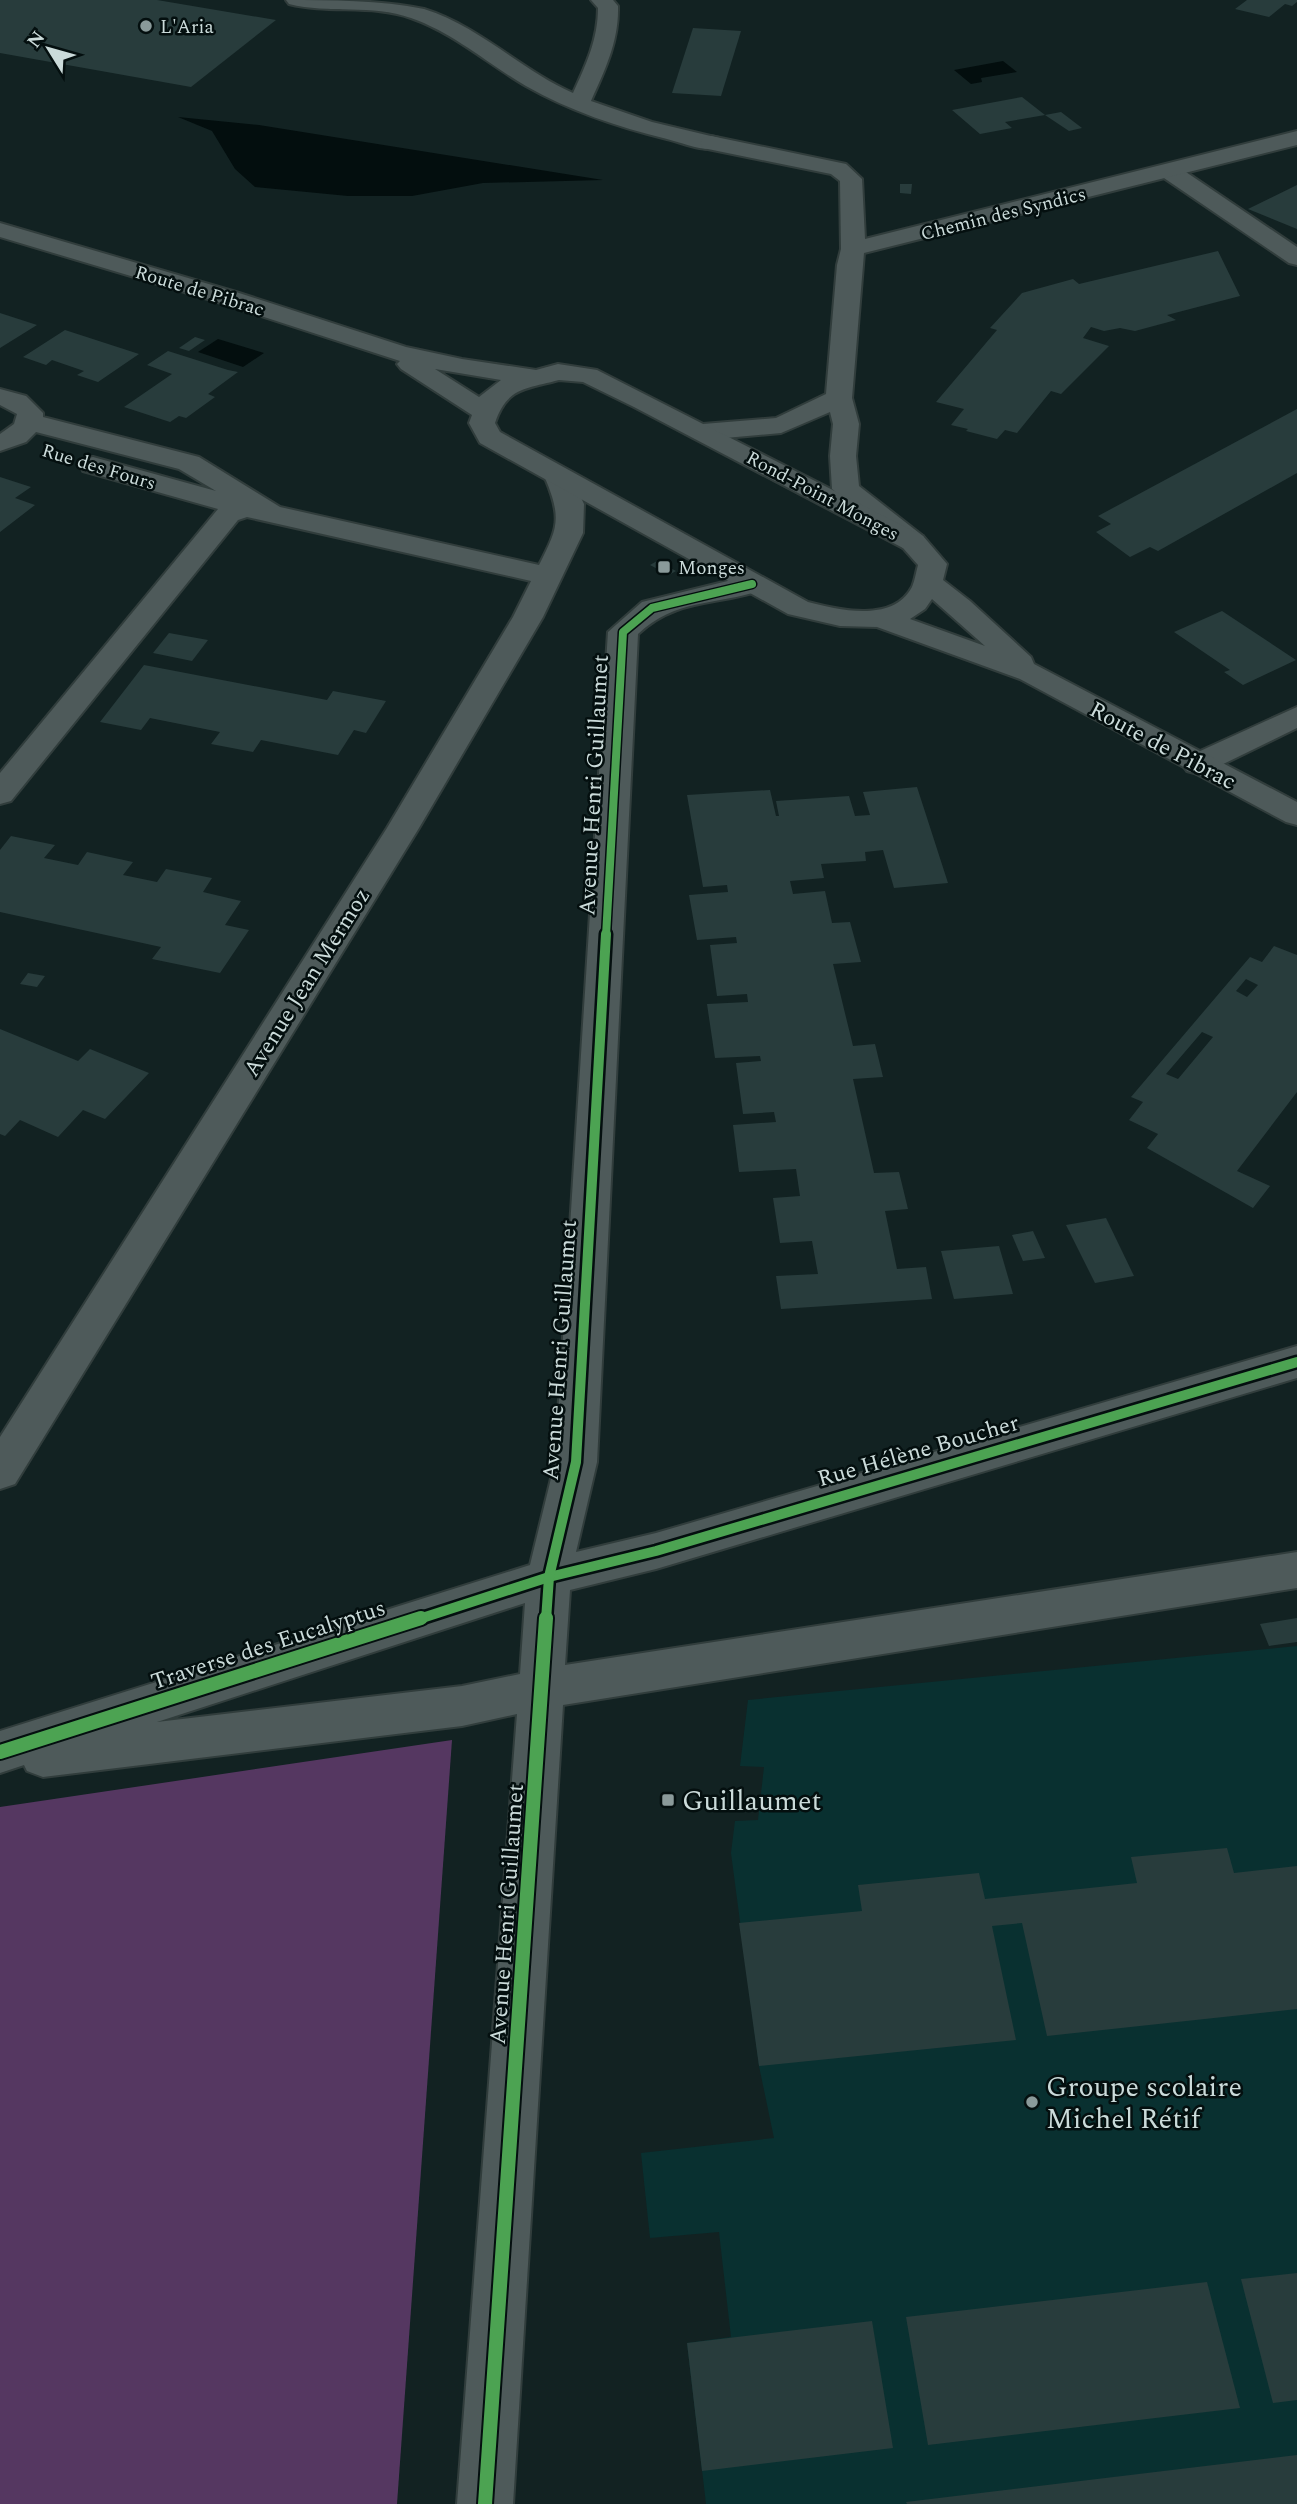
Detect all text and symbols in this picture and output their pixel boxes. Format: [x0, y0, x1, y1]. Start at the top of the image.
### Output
place label: L'Aria [160, 13, 214, 42]
north arrow [14, 14, 84, 84]
marker: L'Aria [138, 18, 154, 34]
text: N [20, 25, 53, 55]
street label: Chemin des Syndics [918, 180, 1089, 249]
street label: Route de Pibrac [131, 258, 268, 325]
street label: Rue des Fours [38, 436, 159, 499]
street label: Rond-Point Monges [741, 444, 904, 549]
place label: Monges [678, 554, 745, 583]
marker: Monges [656, 559, 672, 575]
street label: Avenue Henri Guillaumet [570, 654, 619, 917]
street label: Route de Pibrac [1083, 693, 1242, 800]
street label: Avenue Jean Mermoz [235, 881, 380, 1084]
street label: Avenue Henri Guillaumet [534, 1218, 587, 1482]
street label: Rue Hélène Boucher [813, 1406, 1023, 1497]
street label: Traverse des Eucalyptus [147, 1591, 390, 1700]
place label: Guillaumet [682, 1780, 821, 1823]
street label: Avenue Henri Guillaumet [481, 1782, 534, 2046]
marker: Guillaumet [660, 1792, 676, 1808]
place label: Groupe scolaire Michel Rétif [1046, 2066, 1242, 2141]
marker: Groupe scolaire Michel Rétif [1024, 2094, 1040, 2110]

